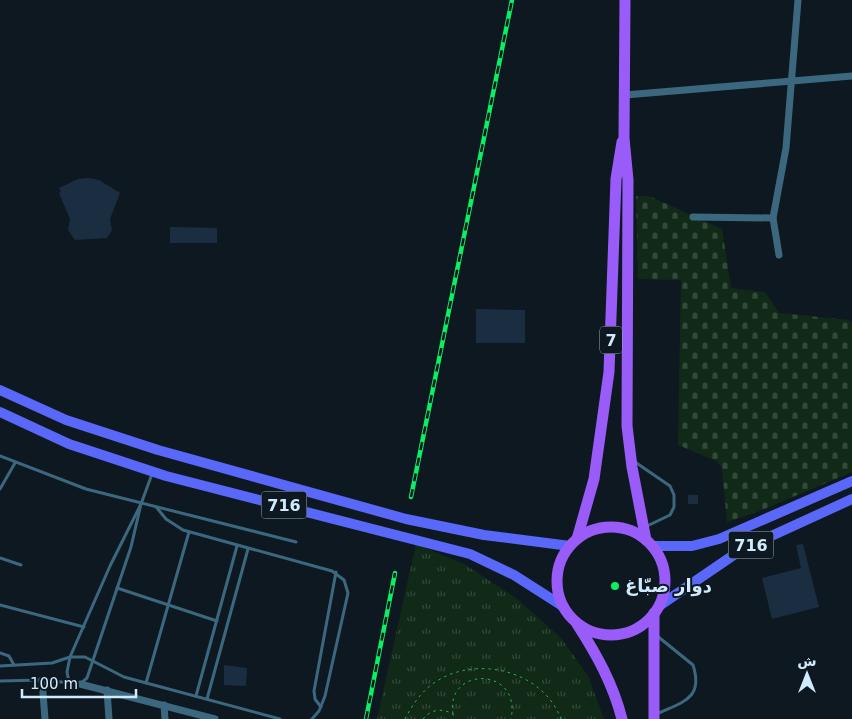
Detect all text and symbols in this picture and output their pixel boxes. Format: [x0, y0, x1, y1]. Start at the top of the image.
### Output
road number: 7 [600, 326, 622, 354]
road number: 716 [262, 492, 306, 518]
road number: 716 [728, 532, 774, 558]
place label: دوار صبّاغ [625, 575, 712, 597]
marker: دوار صبّاغ [609, 580, 621, 592]
north arrow [782, 649, 832, 699]
text: ش [797, 653, 817, 669]
scale bar [22, 666, 136, 698]
text: 100 m [30, 675, 78, 693]

